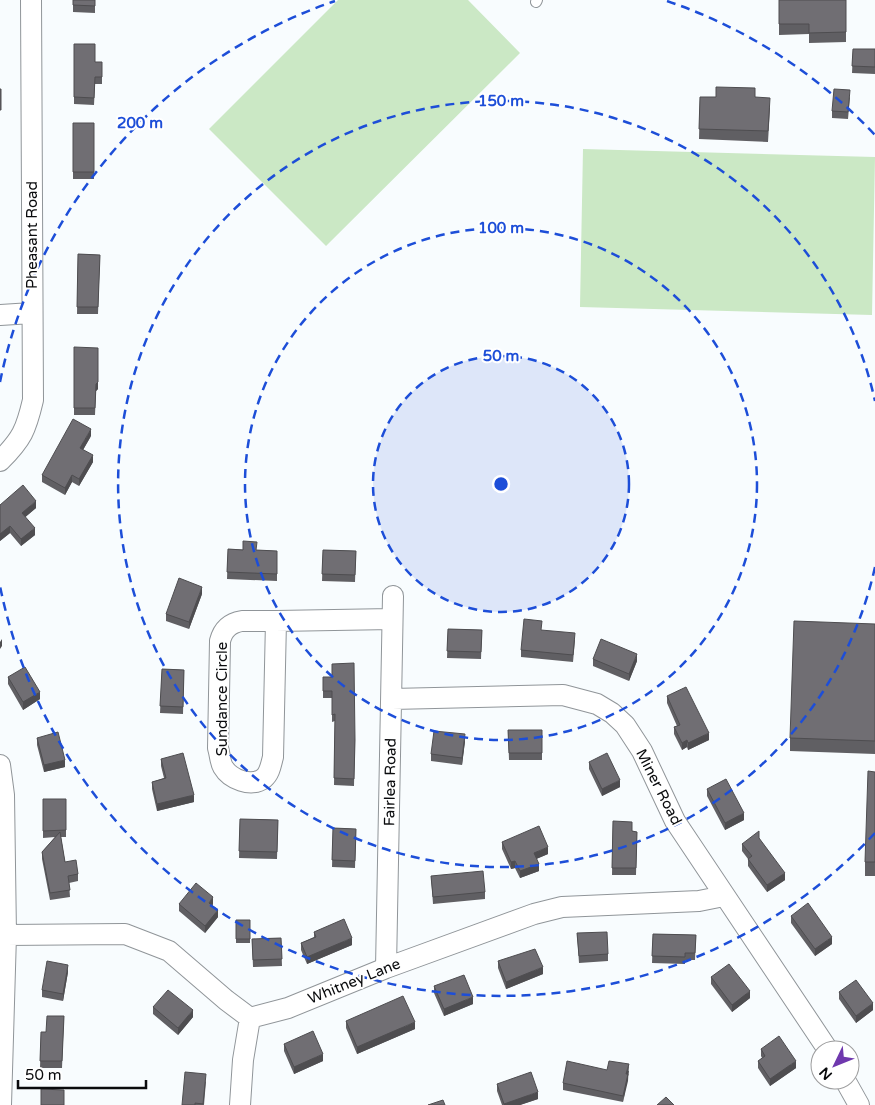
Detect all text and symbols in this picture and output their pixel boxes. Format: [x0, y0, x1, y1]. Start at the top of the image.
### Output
text: 150 m [478, 92, 524, 110]
text: 200 m [117, 114, 163, 132]
street label: Pheasant Road [23, 181, 41, 289]
text: 100 m [478, 219, 524, 237]
text: 50 m [483, 347, 519, 365]
centre of rings [492, 475, 510, 493]
street label: Sundance Circle [213, 642, 231, 756]
street label: Fairlea Road [380, 738, 400, 826]
street label: Miner Road [632, 746, 686, 828]
street label: Whitney Lane [305, 954, 403, 1008]
north arrow [810, 1040, 860, 1090]
scale bar [18, 1058, 145, 1090]
text: N [816, 1064, 836, 1083]
text: 50 m [25, 1066, 62, 1084]

